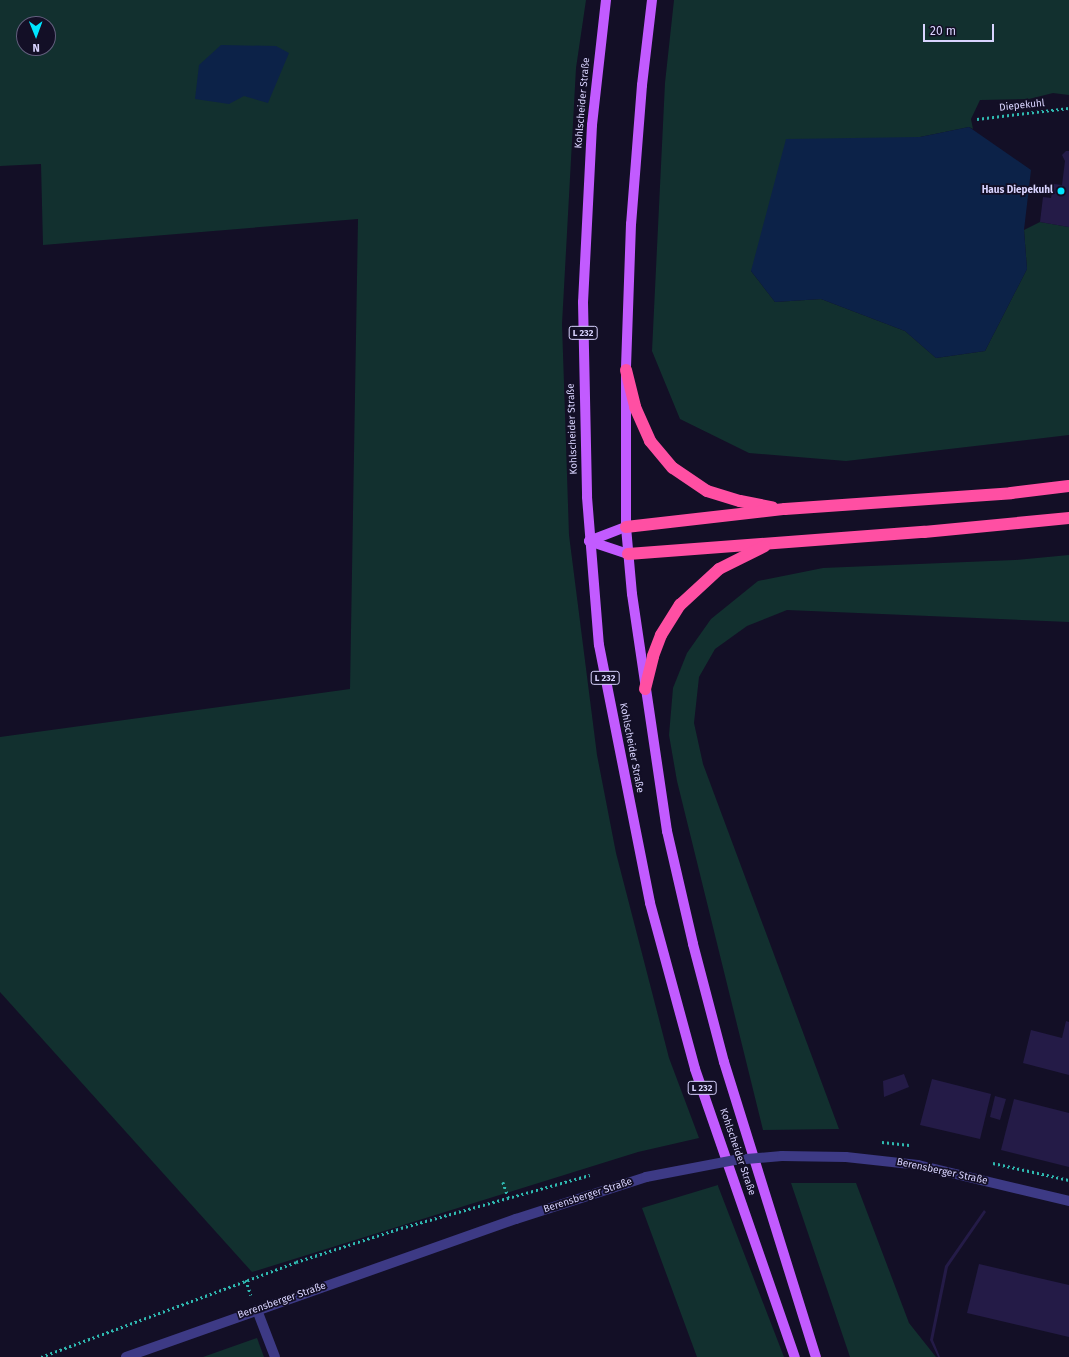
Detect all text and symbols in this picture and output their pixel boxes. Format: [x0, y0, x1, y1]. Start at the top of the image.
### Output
north arrow [16, 16, 56, 56]
scale bar [925, 16, 996, 42]
text: 20 m [930, 24, 956, 38]
text: N [32, 41, 40, 54]
street label: Kohlscheider Straße [573, 57, 593, 149]
street label: Diepekuhl [999, 98, 1045, 114]
place label: Haus Diepekuhl [982, 185, 1053, 197]
marker: Haus Diepekuhl [1056, 186, 1066, 196]
road number: L 232 [568, 326, 598, 340]
street label: Kohlscheider Straße [565, 383, 581, 475]
road number: L 232 [590, 671, 620, 685]
street label: Kohlscheider Straße [616, 702, 646, 794]
road number: L 232 [687, 1081, 717, 1095]
street label: Kohlscheider Straße [716, 1107, 758, 1197]
street label: Berensberger Straße [895, 1157, 989, 1187]
street label: Berensberger Straße [542, 1176, 634, 1216]
street label: Berensberger Straße [236, 1280, 328, 1322]

